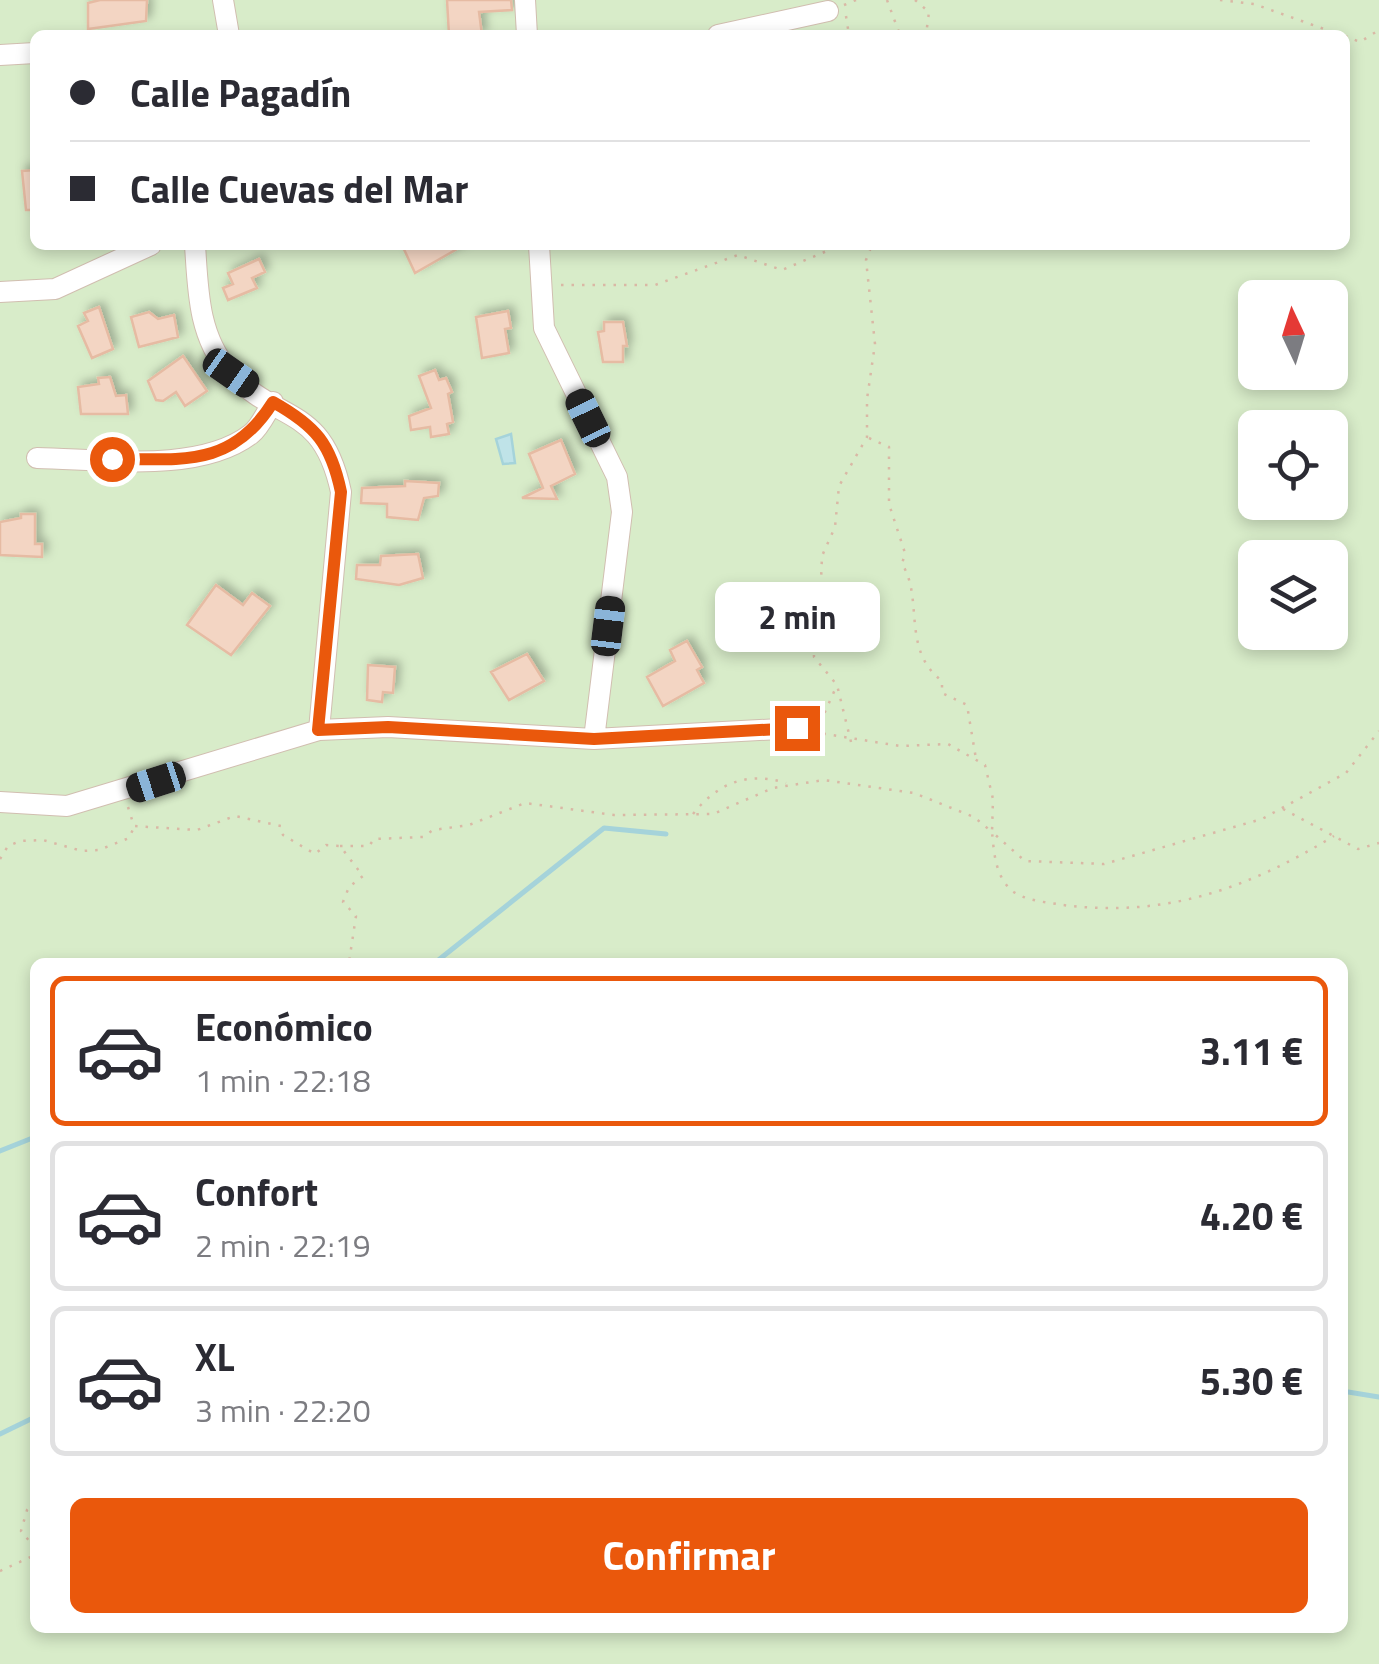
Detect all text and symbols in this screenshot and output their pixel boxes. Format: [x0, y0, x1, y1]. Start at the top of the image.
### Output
text: Calle Pagadín [130, 64, 351, 122]
text: Calle Cuevas del Mar [130, 160, 468, 218]
north arrow [1238, 280, 1348, 390]
map controls [1238, 280, 1348, 650]
car [198, 344, 264, 402]
car [561, 384, 615, 452]
button: locate [1238, 410, 1348, 520]
route start [90, 437, 135, 482]
button: layers [1238, 540, 1348, 650]
callout: 2 min [714, 583, 880, 653]
text: 2 min [759, 593, 836, 641]
car [589, 594, 627, 658]
route end [775, 706, 820, 751]
car [123, 758, 189, 806]
text: Económico [195, 998, 373, 1056]
icon: car [75, 1006, 165, 1096]
text: 3.11 € [1200, 1022, 1303, 1080]
text: 1 min · 22:18 [195, 1056, 371, 1104]
text: Confort [195, 1163, 318, 1221]
icon: car [75, 1171, 165, 1261]
text: 4.20 € [1200, 1187, 1303, 1245]
text: 2 min · 22:19 [195, 1221, 371, 1269]
text: XL [195, 1328, 235, 1386]
icon: car [75, 1336, 165, 1426]
text: 5.30 € [1200, 1352, 1303, 1410]
text: 3 min · 22:20 [195, 1386, 371, 1434]
button: Confirmar [70, 1498, 1308, 1613]

